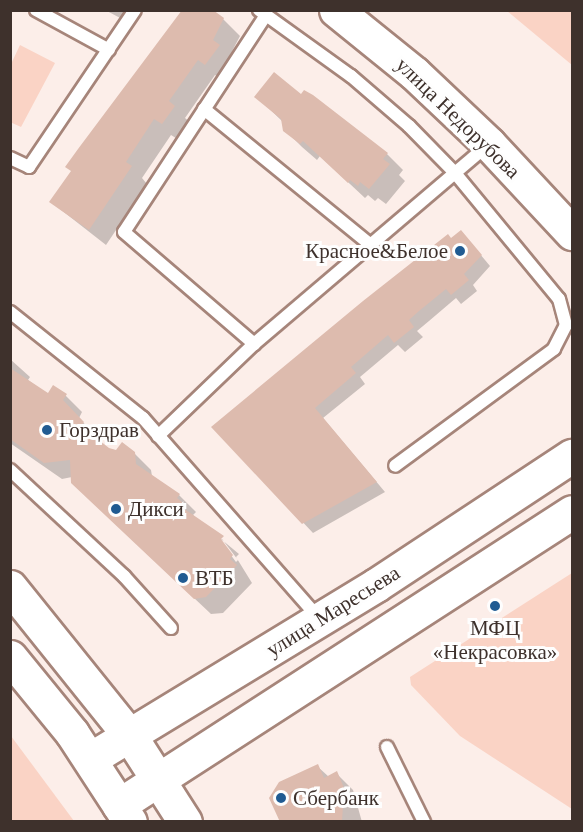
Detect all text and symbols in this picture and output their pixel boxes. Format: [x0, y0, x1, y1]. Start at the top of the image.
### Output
street label: улица Недорубова [391, 52, 525, 184]
place label: Красное&Белое [305, 238, 448, 264]
marker: Красное&Белое [453, 244, 467, 258]
place label: Горздрав [59, 417, 139, 443]
marker: Горздрав [40, 423, 54, 437]
place label: Дикси [128, 496, 184, 522]
marker: Дикси [109, 502, 123, 516]
street label: улица Маресьева [262, 560, 404, 662]
place label: ВТБ [195, 565, 234, 591]
marker: ВТБ [176, 571, 190, 585]
marker: МФЦ «Некрасовка» [488, 599, 502, 613]
place label: МФЦ «Некрасовка» [433, 615, 557, 665]
place label: Сбербанк [293, 785, 379, 811]
marker: Сбербанк [274, 791, 288, 805]

